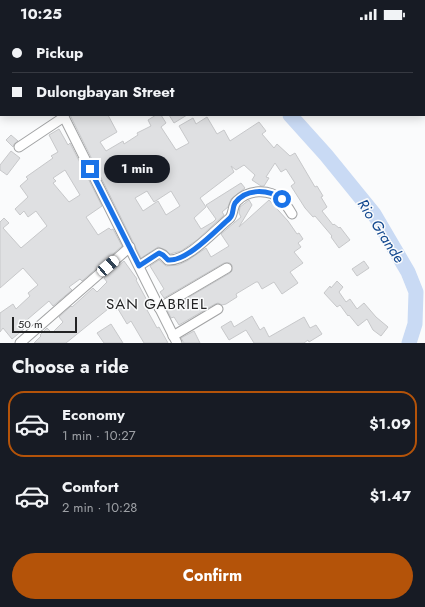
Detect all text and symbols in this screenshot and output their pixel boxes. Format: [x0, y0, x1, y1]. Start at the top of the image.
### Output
text: 10:25 [20, 3, 62, 25]
text: Pickup [36, 42, 83, 64]
text: Dulongbayan Street [36, 81, 175, 103]
callout: 1 min [104, 155, 170, 183]
text: 1 min [121, 159, 153, 178]
route end [81, 160, 99, 178]
route start [273, 190, 291, 208]
water label: Rio Grande [352, 195, 410, 268]
car [95, 254, 121, 278]
district label: SAN GABRIEL [106, 293, 208, 315]
scale bar [12, 315, 77, 334]
text: 50 m [18, 316, 43, 332]
text: Choose a ride [12, 354, 129, 380]
text: Economy [62, 404, 125, 426]
icon: car [14, 406, 50, 442]
text: $1.09 [369, 413, 411, 435]
text: 1 min · 10:27 [62, 426, 136, 445]
text: Comfort [62, 476, 119, 498]
icon: car [14, 478, 50, 514]
text: $1.47 [370, 485, 411, 507]
text: 2 min · 10:28 [62, 498, 137, 517]
button: Confirm [12, 553, 413, 599]

